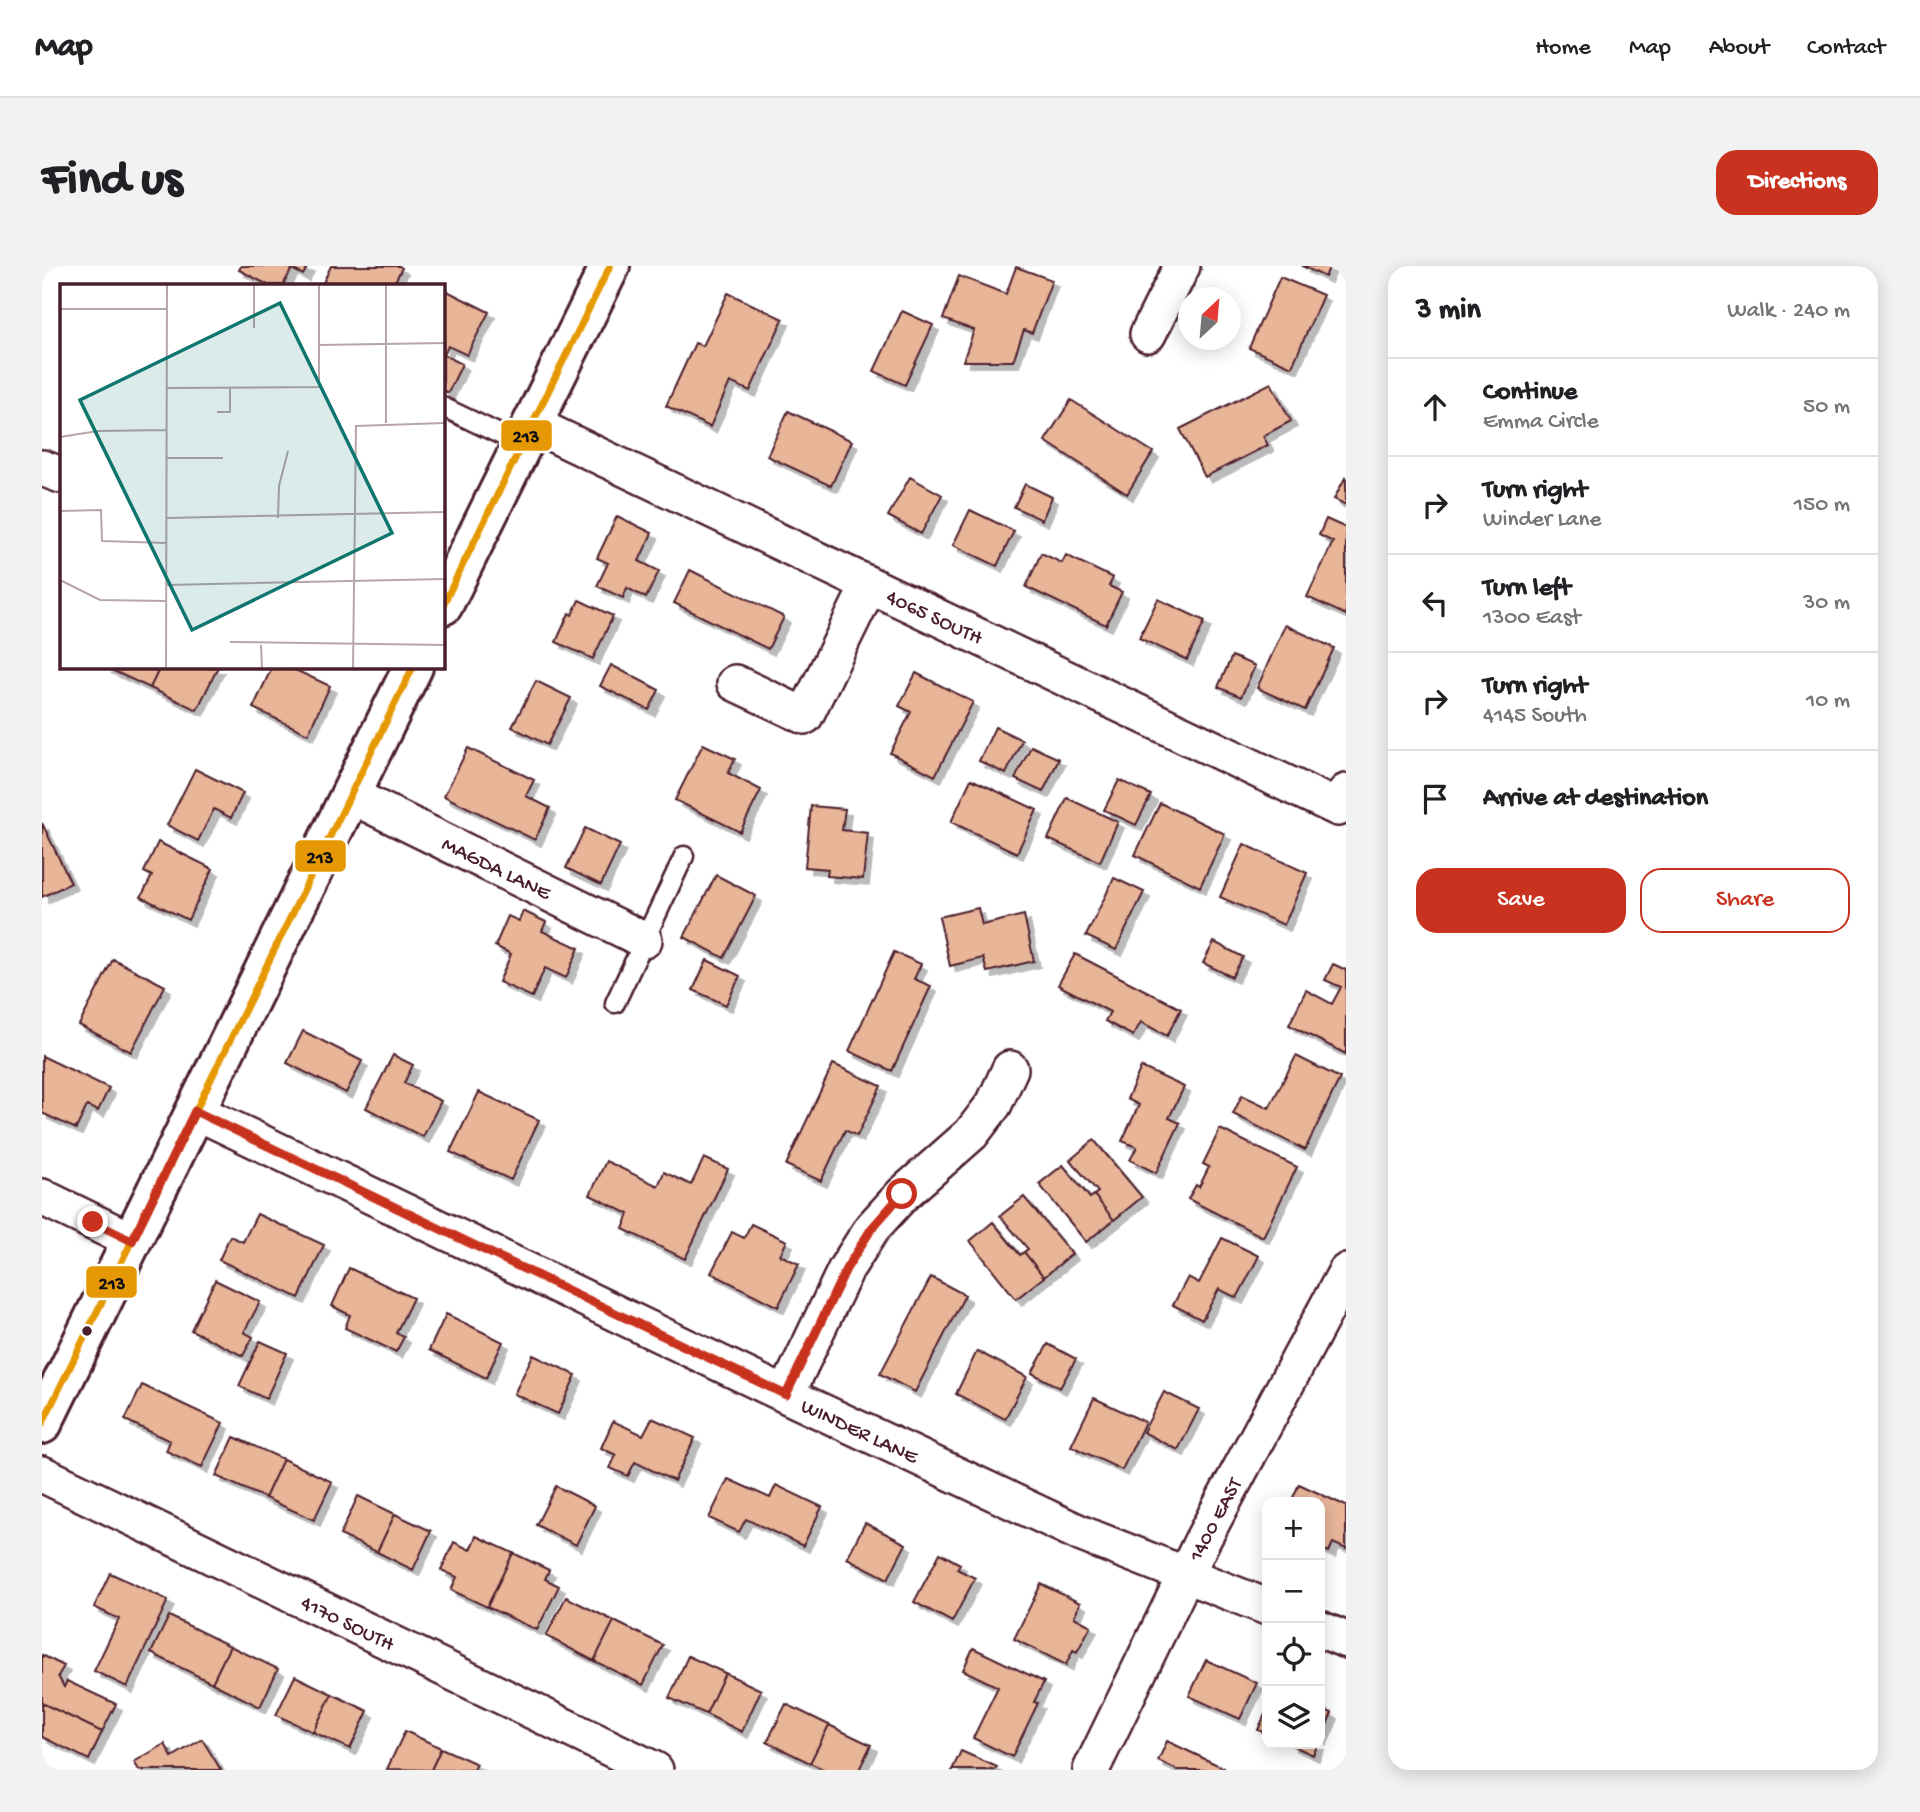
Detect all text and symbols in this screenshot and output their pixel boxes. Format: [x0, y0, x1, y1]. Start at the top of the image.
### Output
text: Map [35, 29, 92, 67]
text: Home [1535, 34, 1591, 63]
text: Map [1629, 34, 1671, 63]
text: About [1709, 34, 1769, 63]
text: Contact [1807, 34, 1885, 63]
button: Directions [1716, 150, 1878, 215]
text: Find us [42, 153, 182, 211]
inset map [60, 284, 444, 668]
north arrow [1178, 287, 1241, 350]
text: 3 min [1416, 294, 1481, 329]
text: Walk · 240 m [1727, 298, 1850, 325]
text: Continue [1483, 378, 1577, 409]
icon: ahead [1416, 388, 1454, 426]
text: 50 m [1803, 394, 1850, 421]
text: Emma Circle [1483, 409, 1599, 436]
line badge: 213 [500, 419, 553, 452]
text: 213 [513, 427, 540, 450]
text: Turn right [1483, 476, 1587, 507]
icon: right [1416, 486, 1454, 524]
text: 150 m [1794, 492, 1850, 519]
text: Winder Lane [1483, 507, 1601, 534]
text: Turn left [1483, 574, 1571, 605]
icon: left [1416, 584, 1454, 622]
street label: 4065 SOUTH [882, 586, 986, 653]
text: 30 m [1803, 590, 1850, 617]
text: 1300 East [1483, 605, 1581, 632]
text: Turn right [1483, 672, 1587, 703]
icon: right [1416, 682, 1454, 720]
text: 10 m [1806, 688, 1850, 715]
text: 4145 South [1483, 703, 1587, 730]
icon: arrive [1416, 780, 1454, 818]
text: Arrive at destination [1483, 784, 1708, 815]
street label: MAGDA LANE [437, 833, 555, 908]
line badge: 213 [294, 839, 347, 873]
text: 213 [307, 848, 334, 871]
button: Save [1416, 868, 1626, 933]
button: Share [1640, 868, 1850, 933]
route start [886, 1178, 917, 1209]
route end [77, 1206, 108, 1237]
line badge: 213 [85, 1265, 138, 1299]
text: 213 [99, 1274, 126, 1297]
unlabelled marker [80, 1324, 94, 1338]
street label: WINDER LANE [796, 1395, 922, 1472]
street label: 1400 EAST [1184, 1474, 1250, 1567]
map controls [1262, 1497, 1325, 1749]
button: + [1262, 1497, 1325, 1560]
button: − [1262, 1560, 1325, 1623]
street label: 4170 SOUTH [296, 1592, 398, 1659]
button: locate [1262, 1623, 1325, 1686]
button: layers [1262, 1686, 1325, 1749]

